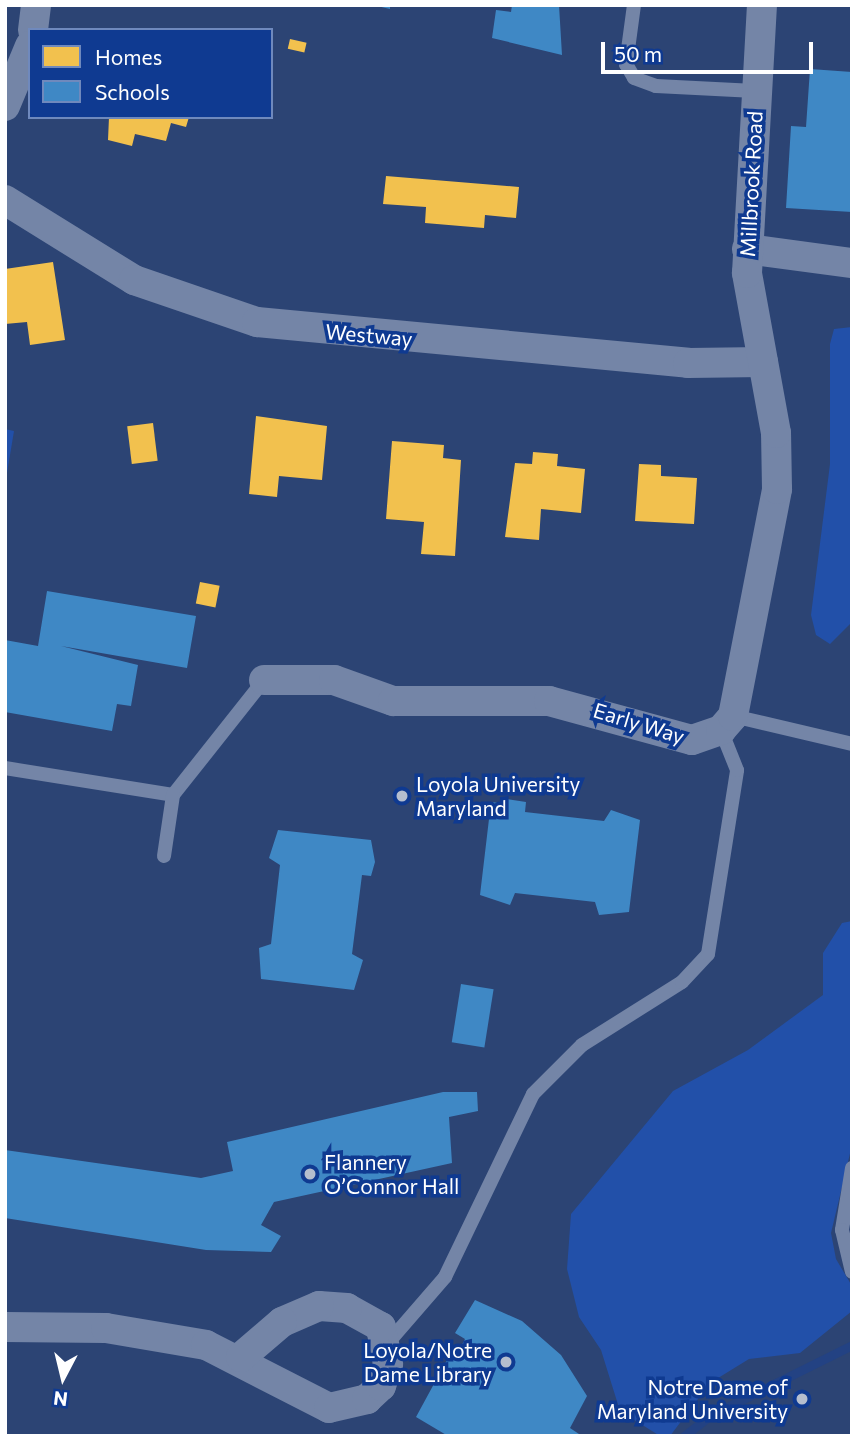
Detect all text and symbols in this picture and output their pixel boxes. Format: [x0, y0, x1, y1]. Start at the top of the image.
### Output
legend [28, 28, 273, 119]
scale bar [605, 28, 817, 72]
text: 50 m [614, 41, 662, 66]
text: Homes [95, 44, 162, 69]
text: Schools [95, 79, 170, 104]
street label: Millbrook Road [735, 110, 767, 258]
street label: Westway [324, 319, 414, 351]
street label: Early Way [590, 697, 688, 749]
place label: Loyola University Maryland [416, 771, 580, 821]
marker: Loyola University Maryland [394, 788, 410, 804]
place label: Flannery O’Connor Hall [324, 1149, 459, 1199]
marker: Flannery O’Connor Hall [302, 1166, 318, 1182]
place label: Loyola/Notre Dame Library [363, 1337, 492, 1387]
north arrow [28, 1343, 98, 1413]
marker: Loyola/Notre Dame Library [498, 1354, 514, 1370]
place label: Notre Dame of Maryland University [597, 1374, 788, 1424]
text: N [52, 1387, 69, 1412]
marker: Notre Dame of Maryland University [794, 1391, 810, 1407]

